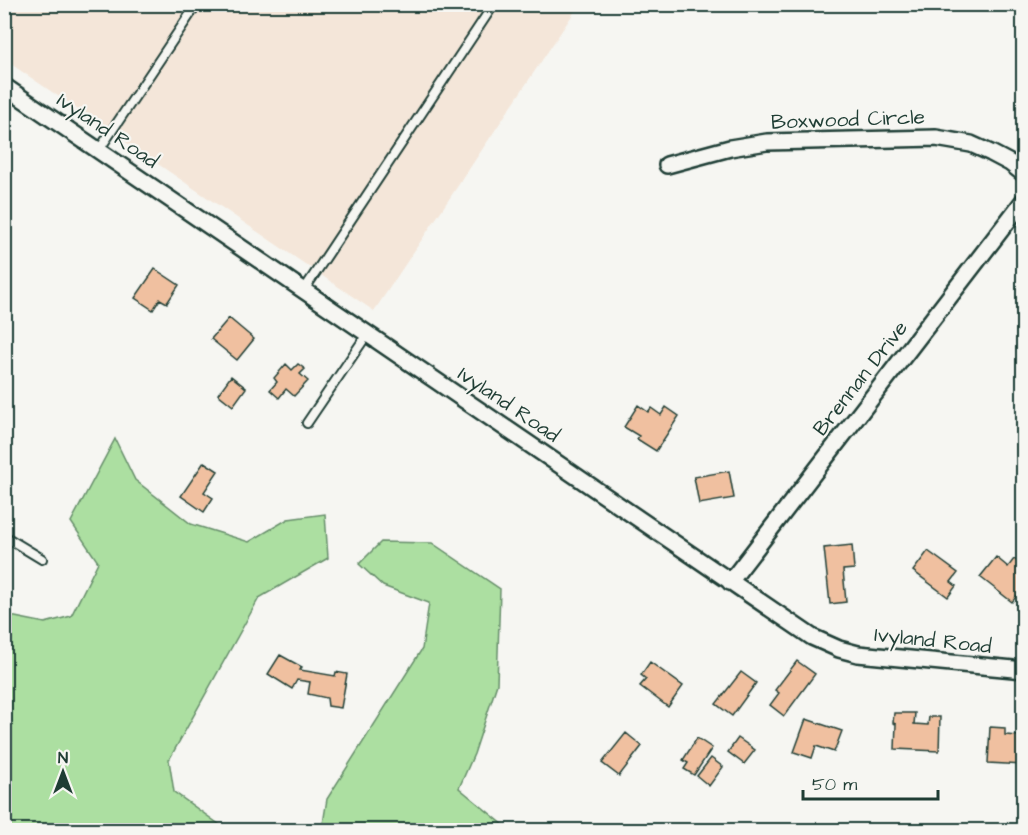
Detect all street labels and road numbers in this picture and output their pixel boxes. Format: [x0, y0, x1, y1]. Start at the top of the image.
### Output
street label: Ivyland Road [50, 86, 165, 177]
street label: Boxwood Circle [771, 102, 925, 137]
street label: Brennan Drive [806, 315, 915, 442]
street label: Ivyland Road [451, 360, 566, 451]
street label: Ivyland Road [873, 620, 993, 663]

